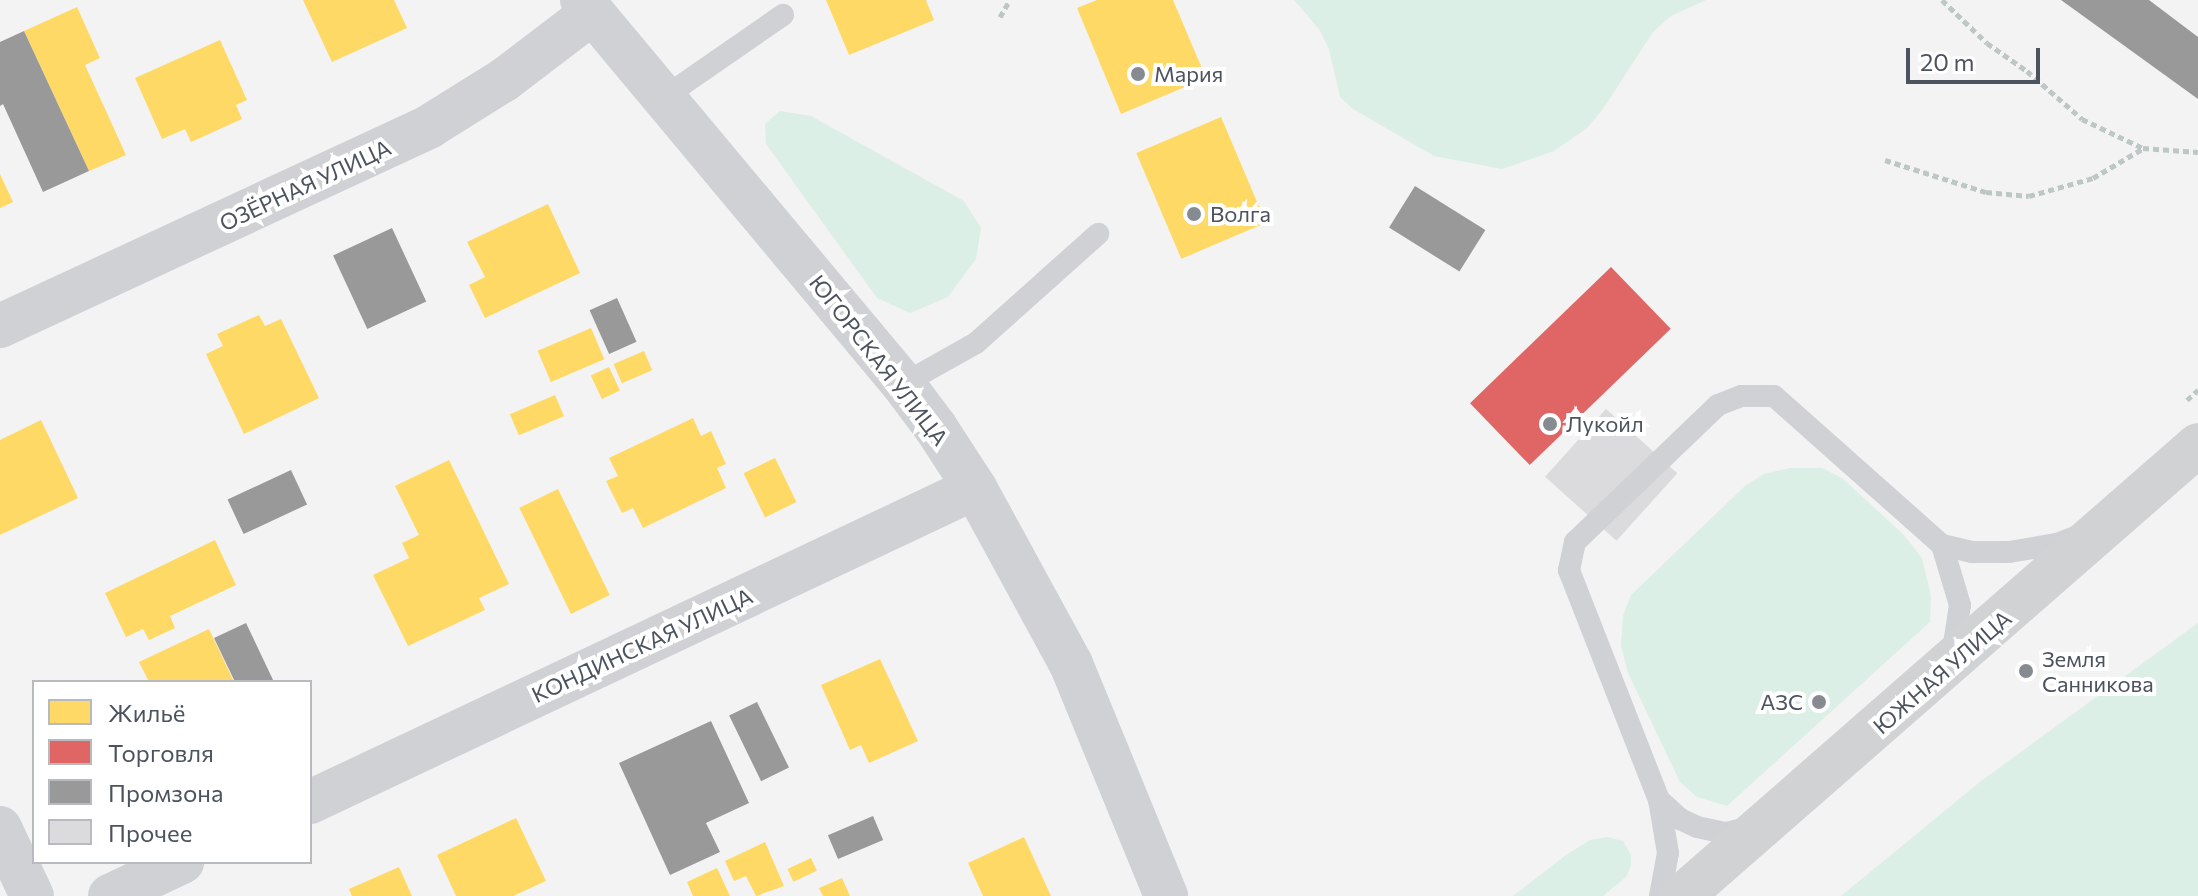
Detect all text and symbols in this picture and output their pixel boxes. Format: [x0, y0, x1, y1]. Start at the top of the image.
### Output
scale bar [1910, 32, 2044, 82]
text: 20 m [1920, 47, 1974, 76]
place label: Мария [1154, 61, 1223, 87]
marker: Мария [1129, 65, 1147, 83]
street label: ОЗЁРНАЯ УЛИЦА [215, 134, 395, 236]
place label: Волга [1210, 201, 1271, 227]
marker: Волга [1185, 205, 1203, 223]
street label: ЮГОРСКАЯ УЛИЦА [804, 269, 954, 451]
place label: Лукойл [1566, 411, 1644, 437]
marker: Лукойл [1541, 415, 1559, 433]
street label: КОНДИНСКАЯ УЛИЦА [527, 582, 757, 708]
street label: ЮЖНАЯ УЛИЦА [1868, 605, 2016, 739]
place label: Земля Санникова [2042, 645, 2154, 696]
marker: Земля Санникова [2017, 662, 2035, 680]
legend [32, 680, 312, 864]
place label: АЗС [1760, 689, 1803, 715]
marker: АЗС [1810, 693, 1828, 711]
text: Жильё [108, 698, 185, 727]
text: Торговля [108, 738, 214, 767]
text: Промзона [108, 778, 223, 807]
text: Прочее [108, 818, 192, 847]

